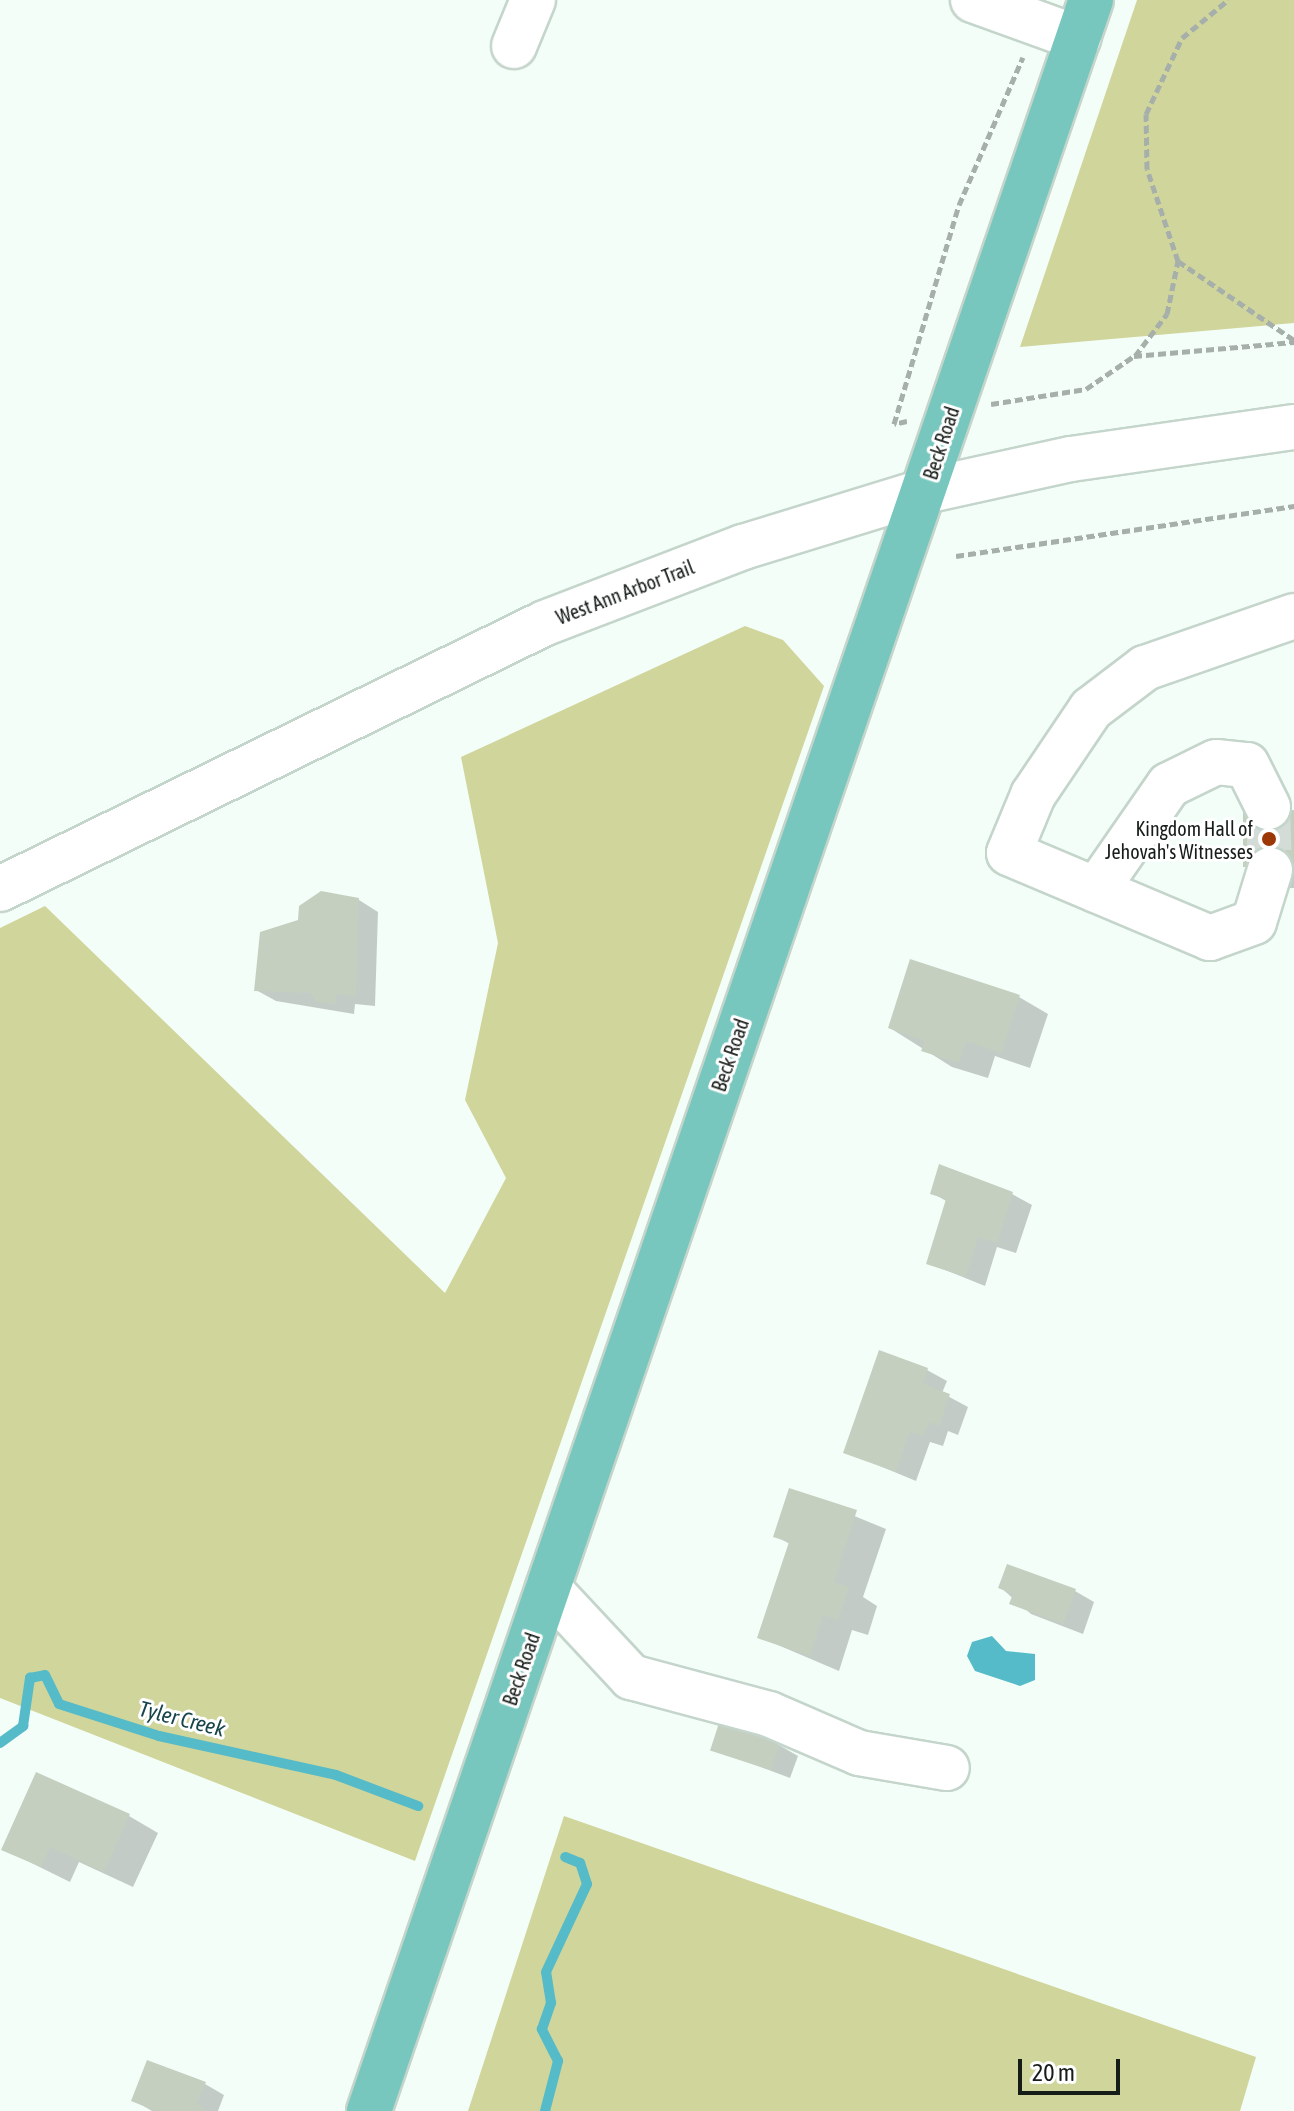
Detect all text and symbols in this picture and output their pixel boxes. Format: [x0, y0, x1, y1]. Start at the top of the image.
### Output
street label: Beck Road [918, 403, 964, 483]
street label: West Ann Arbor Trail [553, 555, 697, 629]
place label: Kingdom Hall of Jehovah's Witnesses [1105, 816, 1253, 863]
marker: Kingdom Hall of Jehovah's Witnesses [1260, 830, 1278, 848]
street label: Beck Road [706, 1015, 754, 1095]
street label: Beck Road [497, 1629, 545, 1709]
water label: Tyler Creek [136, 1696, 228, 1742]
scale bar [1022, 2043, 1124, 2093]
text: 20 m [1032, 2059, 1075, 2086]

